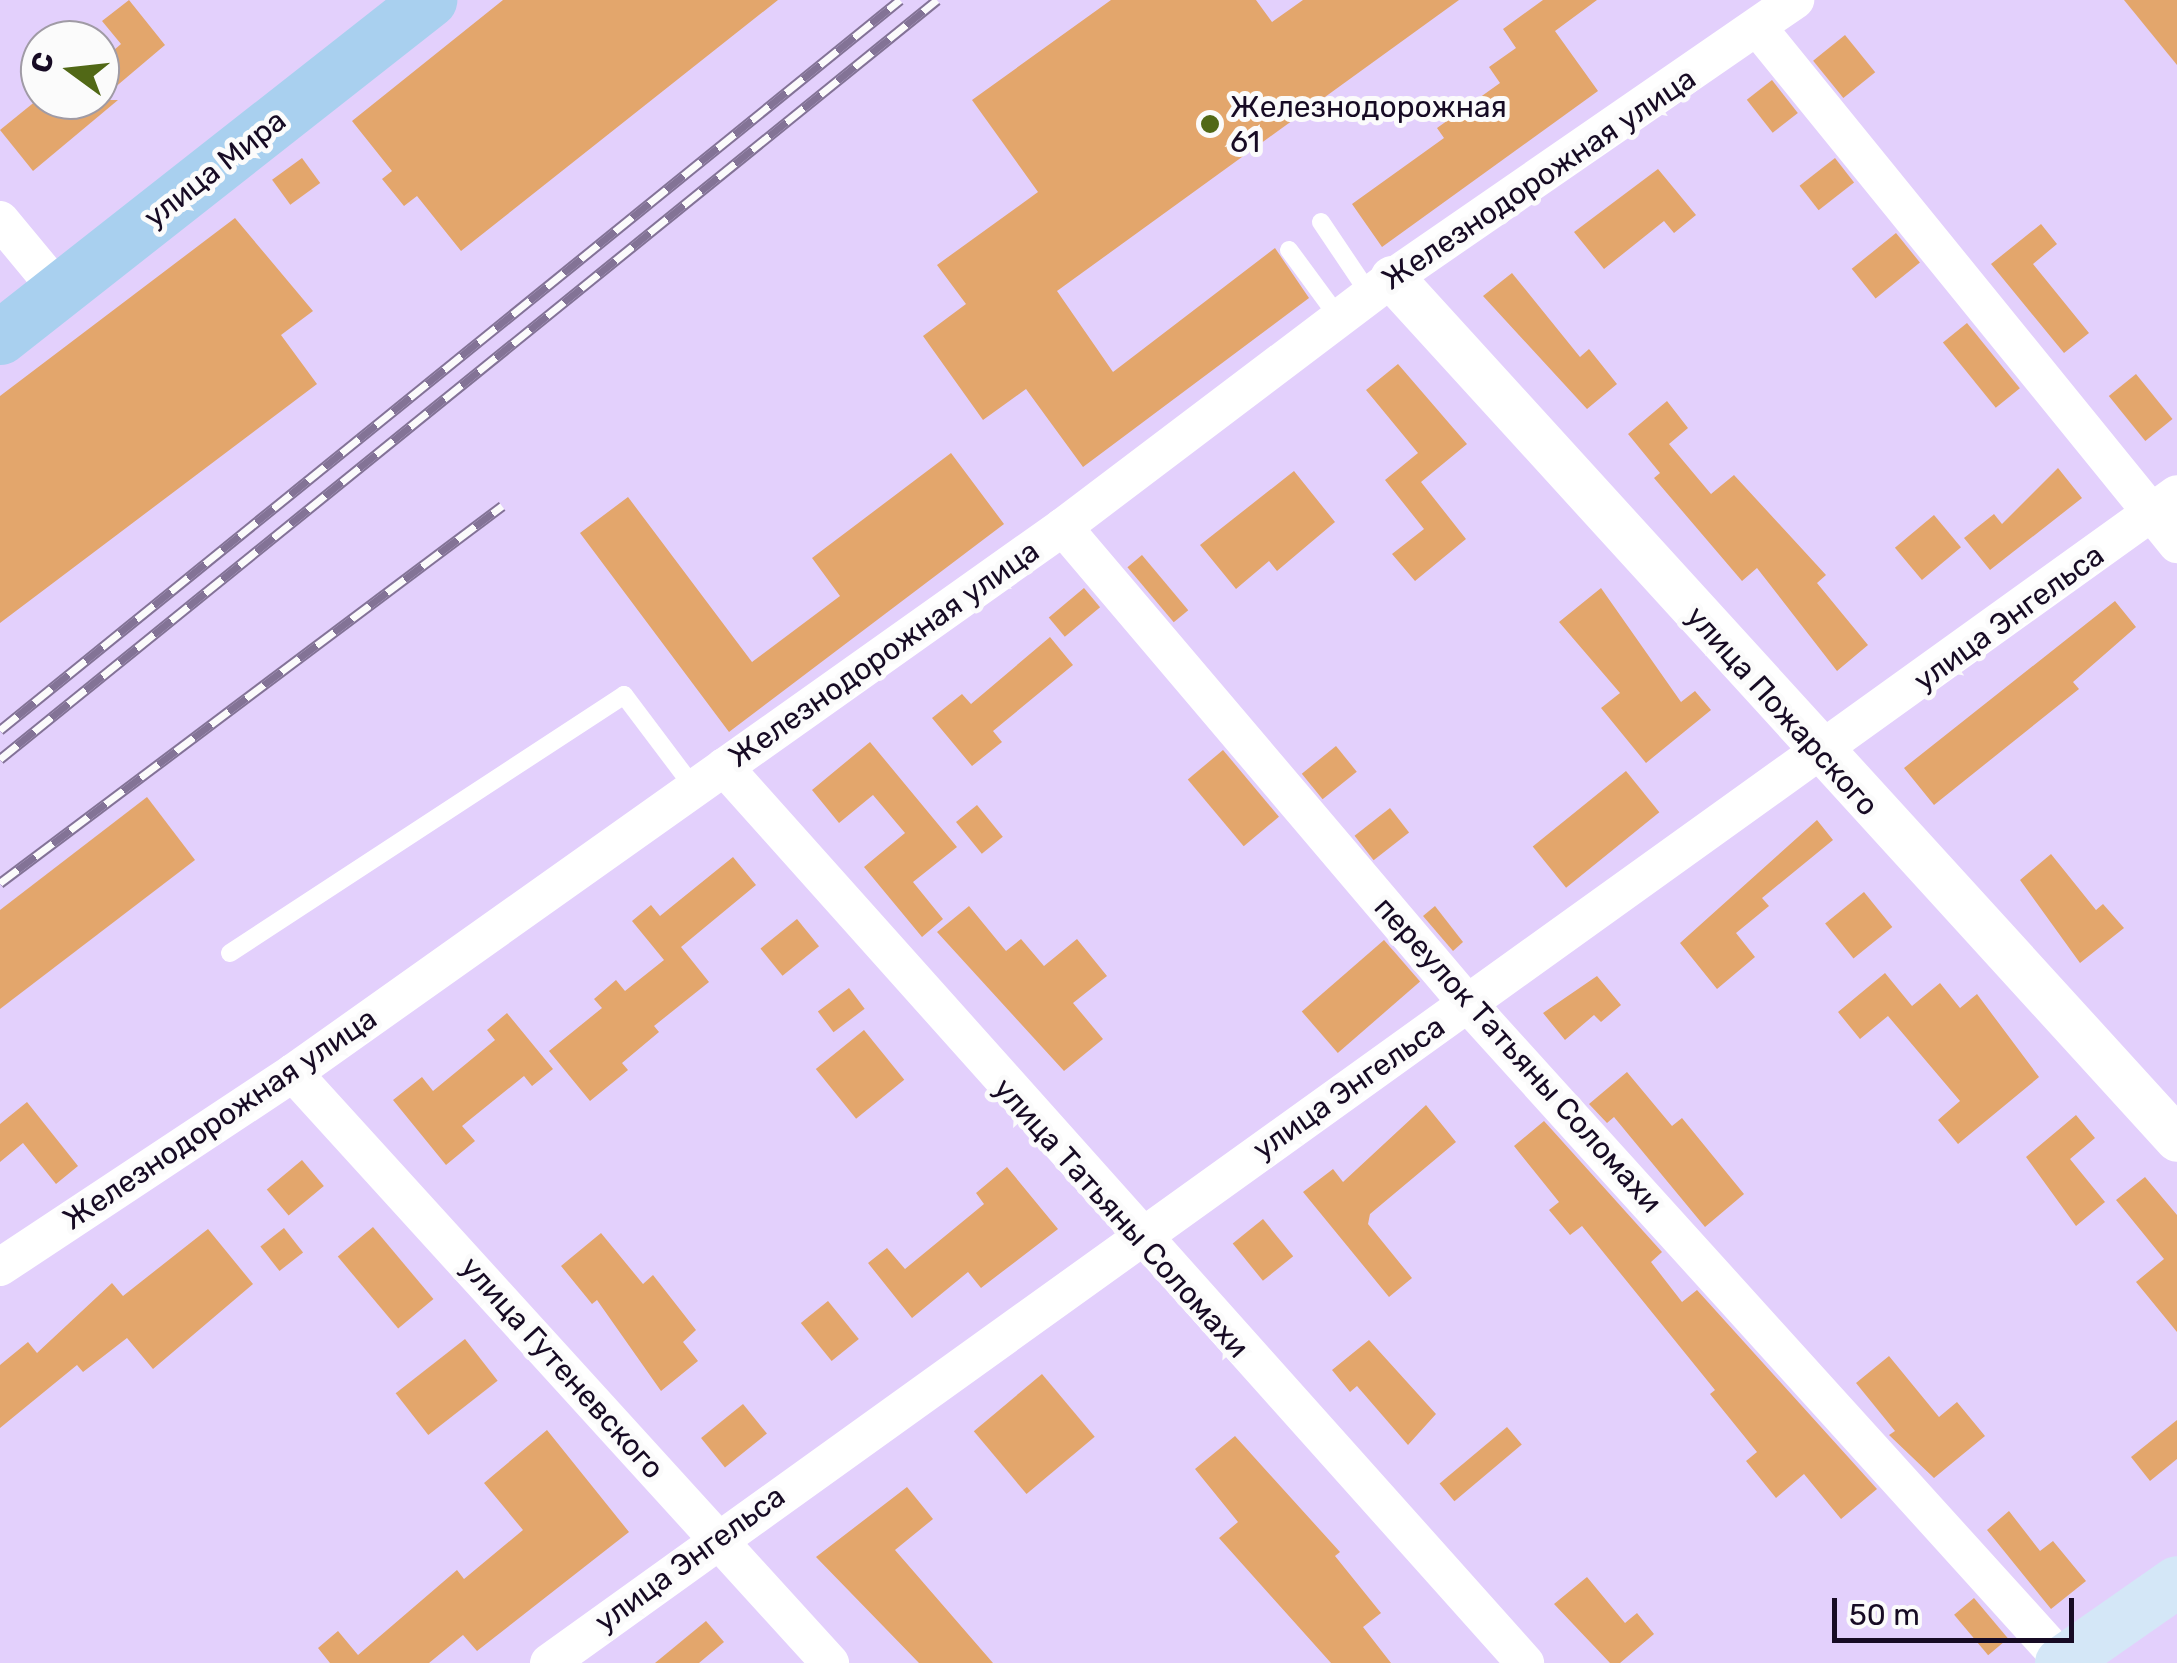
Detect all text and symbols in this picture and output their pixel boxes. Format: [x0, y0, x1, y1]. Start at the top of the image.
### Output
north arrow [20, 20, 120, 120]
text: С [24, 49, 61, 76]
street label: Железнодорожная улица [1375, 60, 1703, 298]
place label: Железнодорожная 61 [1230, 89, 1507, 160]
street label: улица Мира [137, 102, 293, 236]
marker: Железнодорожная 61 [1199, 113, 1221, 135]
street label: Железнодорожная улица [722, 533, 1046, 775]
street label: улица Энгельса [1907, 537, 2111, 699]
street label: улица Пожарского [1678, 599, 1886, 823]
street label: переулок Татьяны Соломахи [1367, 890, 1669, 1220]
street label: Железнодорожная улица [56, 1000, 384, 1238]
street label: улица Энгельса [1246, 1008, 1452, 1168]
street label: улица Татьяны Соломахи [986, 1071, 1256, 1365]
street label: улица Гутеневского [453, 1250, 671, 1486]
street label: улица Энгельса [588, 1478, 792, 1640]
scale bar [1837, 1578, 2080, 1640]
text: 50 m [1849, 1597, 1920, 1633]

